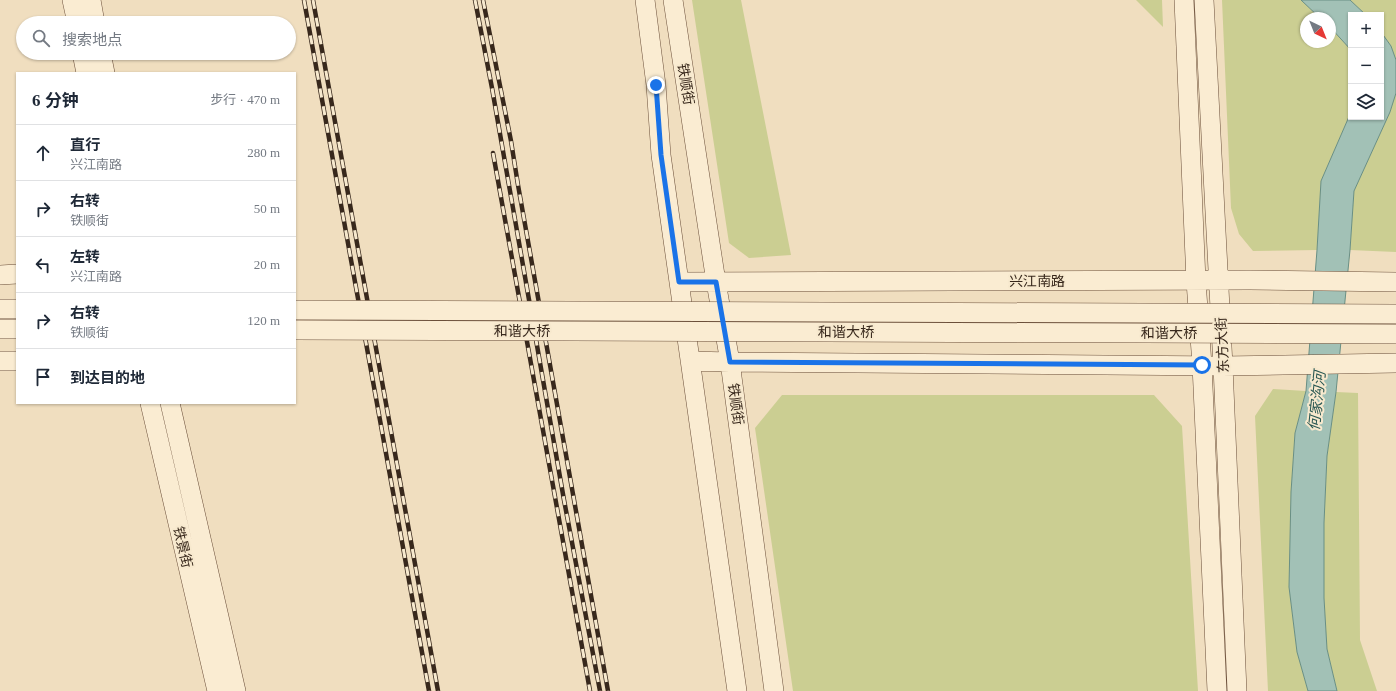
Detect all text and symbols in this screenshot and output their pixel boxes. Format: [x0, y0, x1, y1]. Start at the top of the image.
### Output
north arrow [1300, 12, 1336, 48]
map controls [1348, 12, 1384, 120]
button: + [1348, 12, 1384, 48]
search box [16, 16, 296, 60]
icon: search [30, 27, 52, 49]
text: 搜索地点 [62, 32, 122, 48]
button: − [1348, 48, 1384, 84]
street label: 铁顺街 [675, 62, 696, 106]
route end [647, 76, 665, 94]
button: layers [1348, 84, 1384, 120]
text: 6 分钟 [32, 91, 79, 110]
text: 步行 · 470 m [210, 92, 280, 107]
text: 直行 [70, 137, 100, 153]
icon: ahead [32, 142, 54, 164]
text: 280 m [247, 145, 280, 160]
text: 兴江南路 [70, 157, 122, 172]
text: 右转 [70, 193, 100, 209]
icon: right [32, 198, 54, 220]
text: 50 m [254, 201, 280, 216]
text: 铁顺街 [70, 213, 109, 228]
text: 左转 [70, 249, 100, 265]
icon: left [32, 254, 54, 276]
text: 20 m [254, 257, 280, 272]
text: 兴江南路 [70, 269, 122, 284]
street label: 兴江南路 [1009, 274, 1065, 289]
text: 右转 [70, 305, 100, 321]
icon: right [32, 310, 54, 332]
text: 120 m [247, 313, 280, 328]
street label: 东方大街 [1214, 317, 1231, 373]
street label: 和谐大桥 [494, 323, 550, 339]
street label: 和谐大桥 [818, 324, 874, 340]
text: 铁顺街 [70, 325, 109, 340]
street label: 和谐大桥 [1141, 325, 1197, 341]
route start [1193, 356, 1211, 374]
icon: arrive [32, 366, 54, 388]
water label: 何家沟河 [1306, 367, 1328, 432]
text: 到达目的地 [70, 370, 145, 386]
street label: 铁顺街 [725, 382, 746, 426]
street label: 铁景街 [170, 525, 195, 569]

